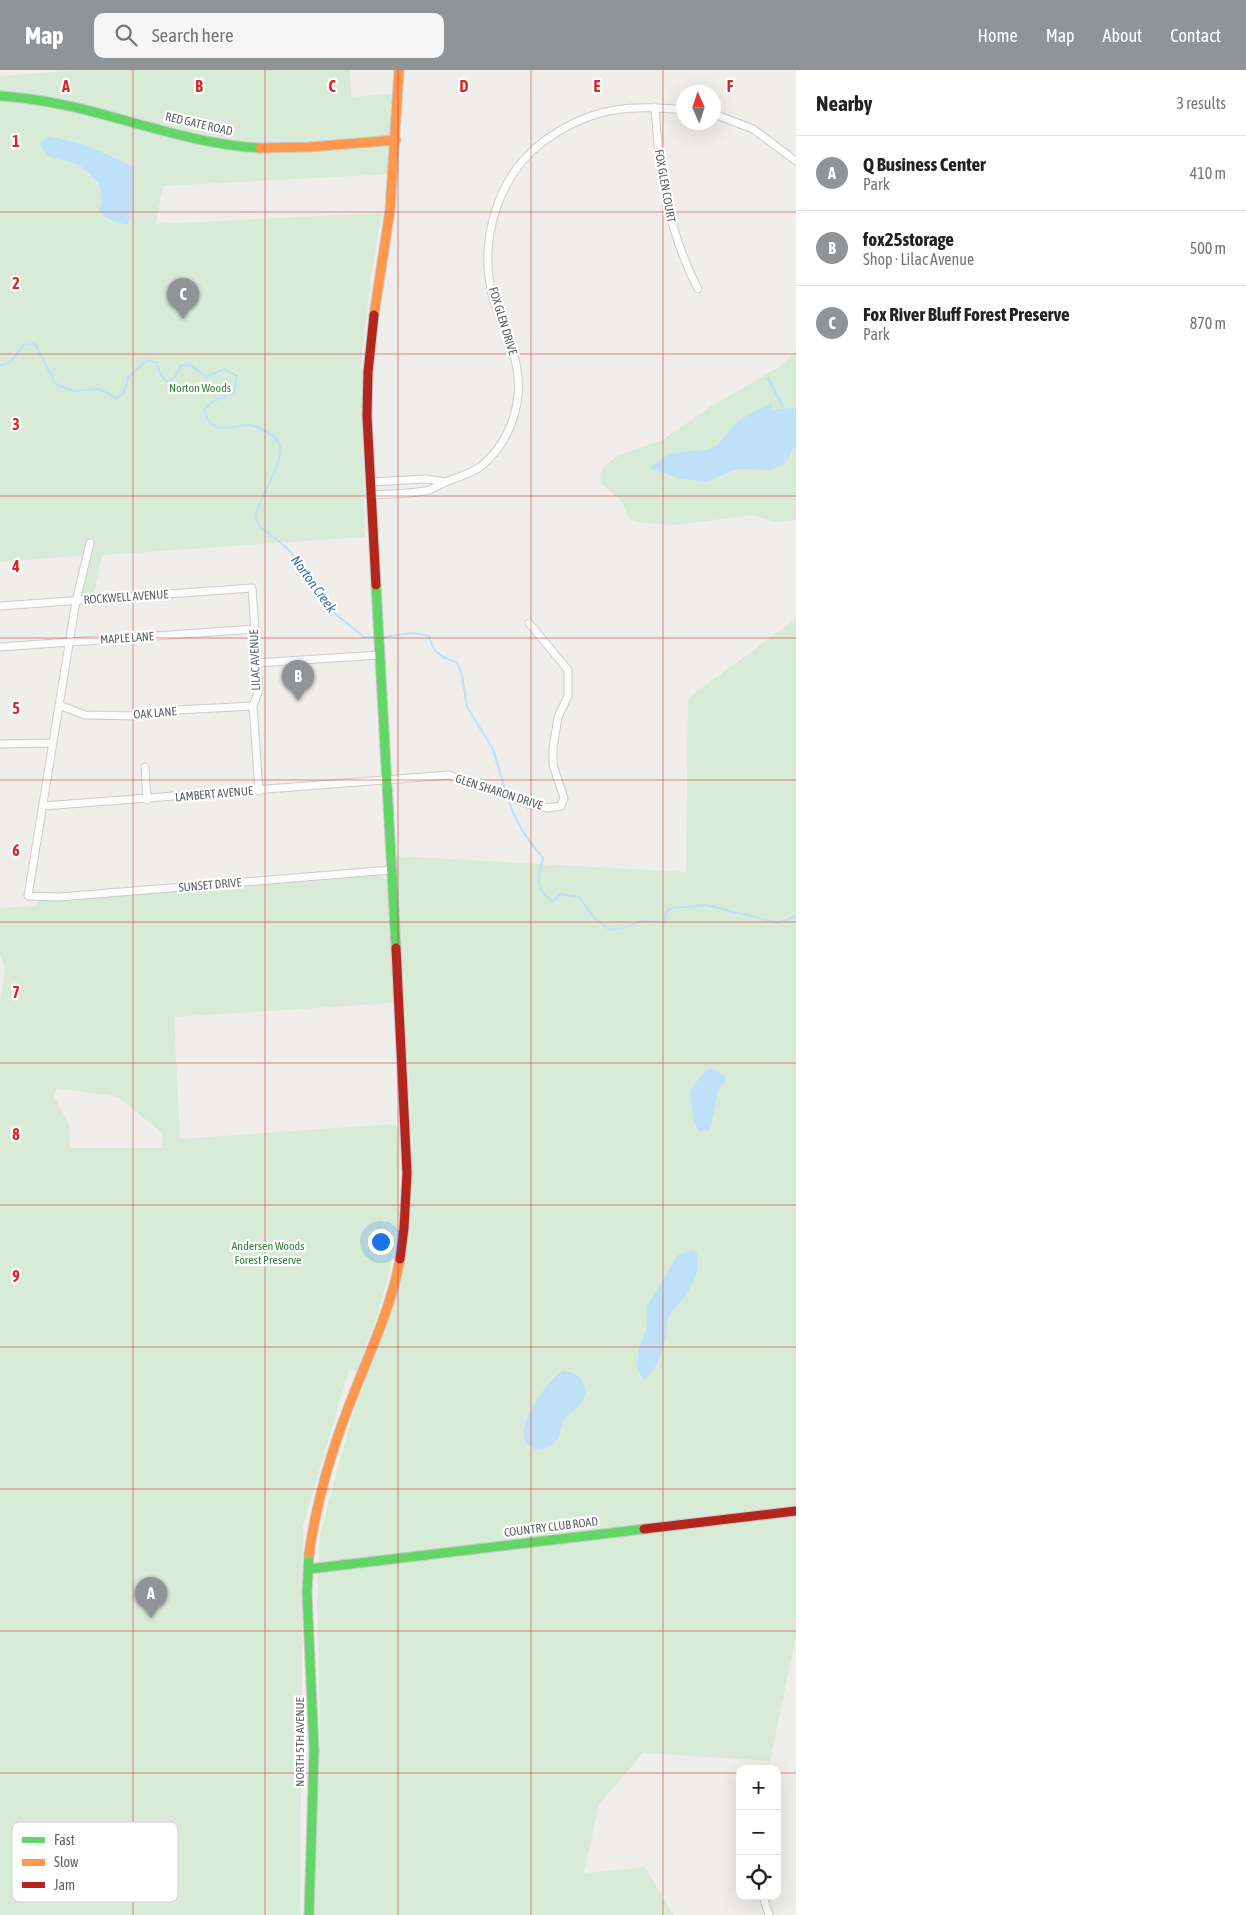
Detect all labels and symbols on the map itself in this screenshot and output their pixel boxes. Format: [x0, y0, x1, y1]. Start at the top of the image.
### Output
text: A [61, 77, 70, 95]
text: B [195, 77, 203, 95]
text: C [328, 77, 336, 95]
text: D [460, 77, 469, 95]
text: E [594, 77, 601, 95]
text: F [727, 77, 734, 95]
north arrow [676, 85, 721, 130]
street label: RED GATE ROAD [164, 109, 234, 139]
text: 1 [12, 132, 20, 150]
street label: FOX GLEN COURT [652, 148, 678, 224]
text: 2 [12, 274, 20, 292]
pin: C [167, 278, 199, 319]
street label: FOX GLEN DRIVE [486, 285, 520, 357]
park label: Norton Woods [169, 381, 231, 395]
text: 3 [12, 415, 20, 433]
water label: Norton Creek [288, 552, 341, 616]
text: 4 [11, 557, 20, 575]
street label: ROCKWELL AVENUE [83, 587, 169, 607]
street label: MAPLE LANE [100, 629, 154, 647]
street label: LILAC AVENUE [247, 629, 263, 691]
pin: B [282, 660, 314, 701]
text: 5 [12, 699, 20, 717]
street label: OAK LANE [133, 704, 177, 722]
street label: GLEN SHARON DRIVE [454, 771, 544, 813]
street label: LAMBERT AVENUE [174, 784, 254, 804]
text: 6 [12, 841, 20, 859]
street label: SUNSET DRIVE [178, 875, 242, 895]
text: 7 [12, 983, 20, 1001]
text: 8 [12, 1125, 20, 1143]
your location [368, 1229, 394, 1255]
park label: Andersen Woods Forest Preserve [231, 1239, 305, 1267]
text: 9 [12, 1267, 20, 1285]
street label: COUNTRY CLUB ROAD [503, 1514, 599, 1540]
pin: A [135, 1577, 167, 1618]
street label: NORTH 5TH AVENUE [293, 1697, 307, 1787]
legend [12, 1822, 178, 1902]
text: Fast [54, 1832, 75, 1848]
text: Slow [54, 1854, 79, 1870]
text: Jam [54, 1877, 75, 1893]

